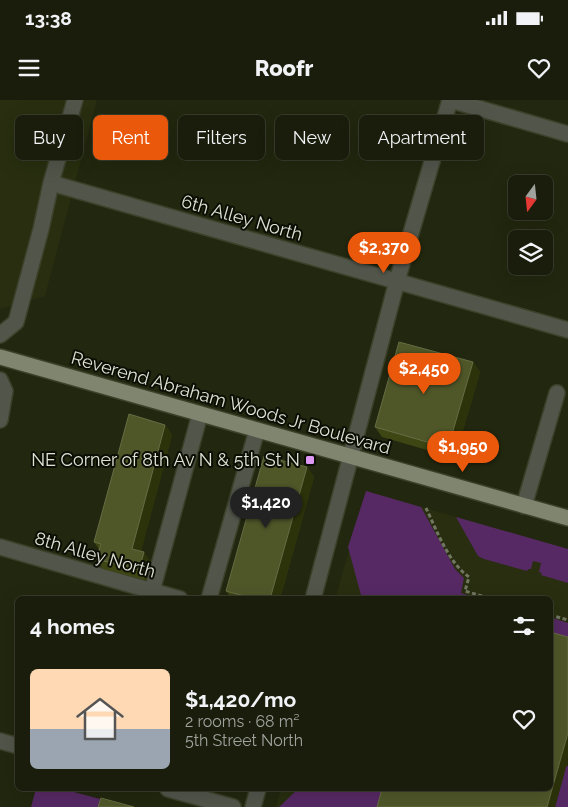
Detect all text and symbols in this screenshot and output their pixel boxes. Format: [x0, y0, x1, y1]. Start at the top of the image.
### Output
text: 13:38 [25, 7, 72, 29]
icon: menu [15, 54, 43, 82]
icon: heart [525, 54, 553, 82]
text: Roofr [255, 55, 313, 81]
chip: Buy [15, 115, 83, 160]
chip: Rent [93, 115, 168, 160]
chip: Filters [178, 115, 265, 160]
chip: New [275, 115, 349, 160]
chip: Apartment [359, 115, 484, 160]
north arrow [508, 175, 552, 220]
map controls [508, 175, 553, 275]
street label: 6th Alley North [179, 190, 305, 245]
button: layers [508, 230, 553, 275]
pin: $2,370 [343, 232, 425, 274]
text: $2,370 [359, 238, 409, 257]
street label: Reverend Abraham Woods Jr Boulevard [69, 347, 393, 458]
pin: $2,450 [383, 352, 465, 395]
text: $2,450 [399, 359, 449, 378]
pin: $1,950 [422, 430, 504, 473]
text: $1,950 [438, 437, 488, 456]
place label: NE Corner of 8th Av N & 5th St N [31, 449, 300, 470]
marker: NE Corner of 8th Av N & 5th St N [304, 454, 316, 466]
pin: $1,420 [225, 486, 307, 529]
text: $1,420 [241, 493, 291, 512]
street label: 8th Alley North [32, 527, 158, 582]
icon: filters [510, 612, 538, 640]
text: 4 homes [30, 614, 115, 639]
text: $1,420/mo [185, 687, 296, 712]
icon: home [70, 689, 130, 749]
icon: heart [510, 705, 538, 733]
text: 2 rooms · 68 m² [185, 712, 300, 731]
text: 5th Street North [185, 731, 303, 750]

